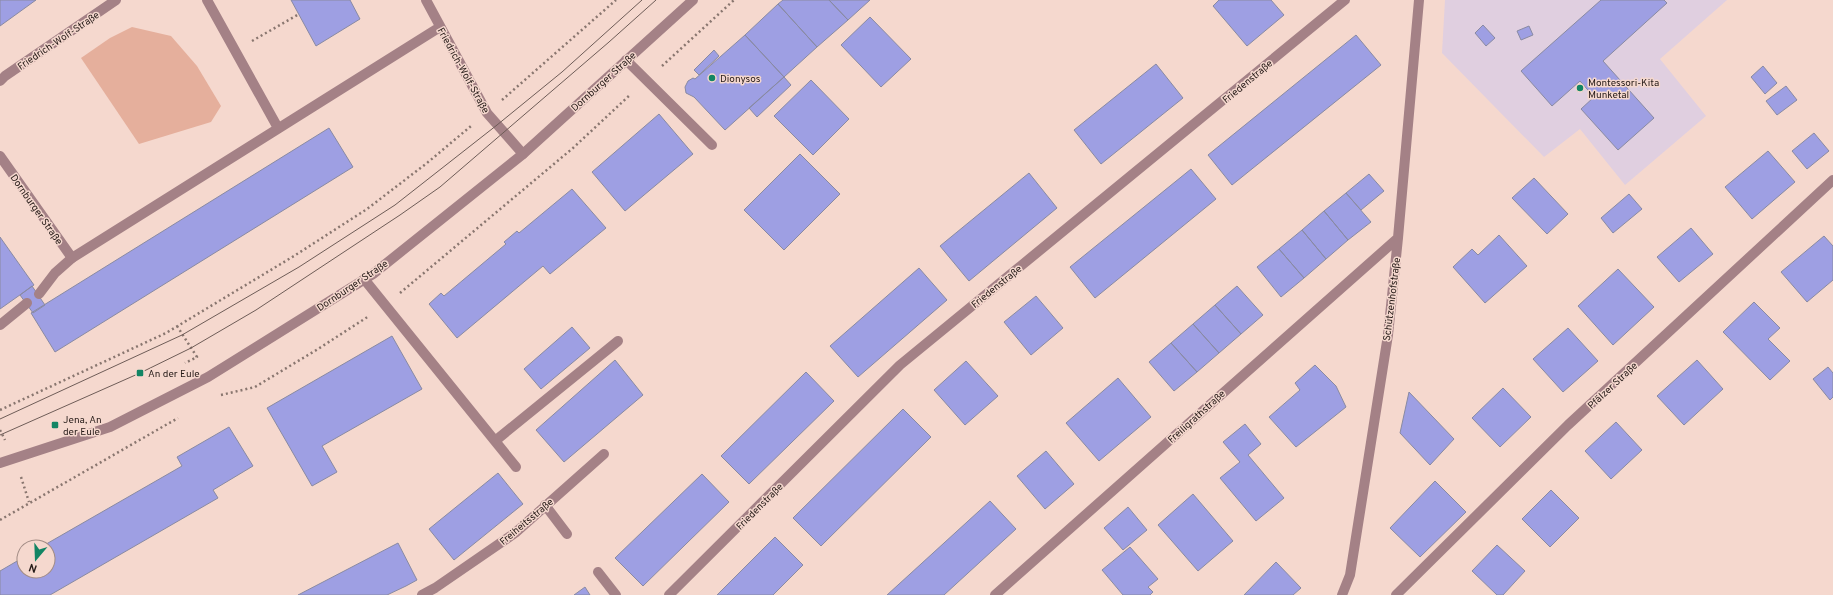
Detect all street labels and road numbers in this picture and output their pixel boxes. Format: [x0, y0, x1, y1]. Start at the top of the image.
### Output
street label: Friedrich-Wolf-Straße [15, 9, 102, 73]
street label: Friedrich-Wolf-Straße [434, 26, 492, 116]
street label: Dornburger Straße [569, 49, 639, 115]
street label: Friedenstraße [1220, 57, 1276, 107]
street label: Dornburger Straße [7, 172, 65, 248]
street label: Schützenhofstraße [1381, 257, 1404, 342]
street label: Dornburger Straße [315, 258, 391, 315]
street label: Friedenstraße [969, 263, 1025, 312]
street label: Pfälzer Straße [1585, 360, 1641, 412]
street label: Freiligrathstraße [1165, 388, 1229, 446]
street label: Friedenstraße [734, 481, 786, 533]
street label: Freiheitsstraße [497, 496, 557, 548]

